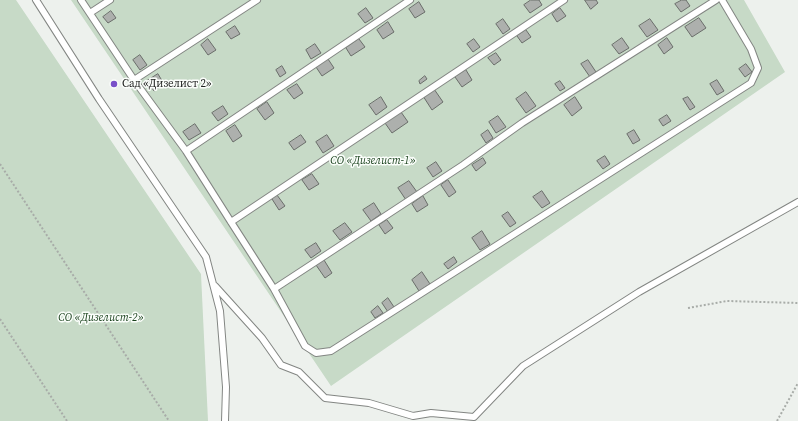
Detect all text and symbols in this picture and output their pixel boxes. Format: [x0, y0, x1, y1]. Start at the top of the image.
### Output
place label: Сад «Дизелист 2» [122, 77, 211, 91]
marker: Сад «Дизелист 2» [109, 79, 119, 89]
park label: СО «Дизелист-1» [330, 154, 416, 168]
park label: СО «Дизелист-2» [58, 311, 144, 325]

